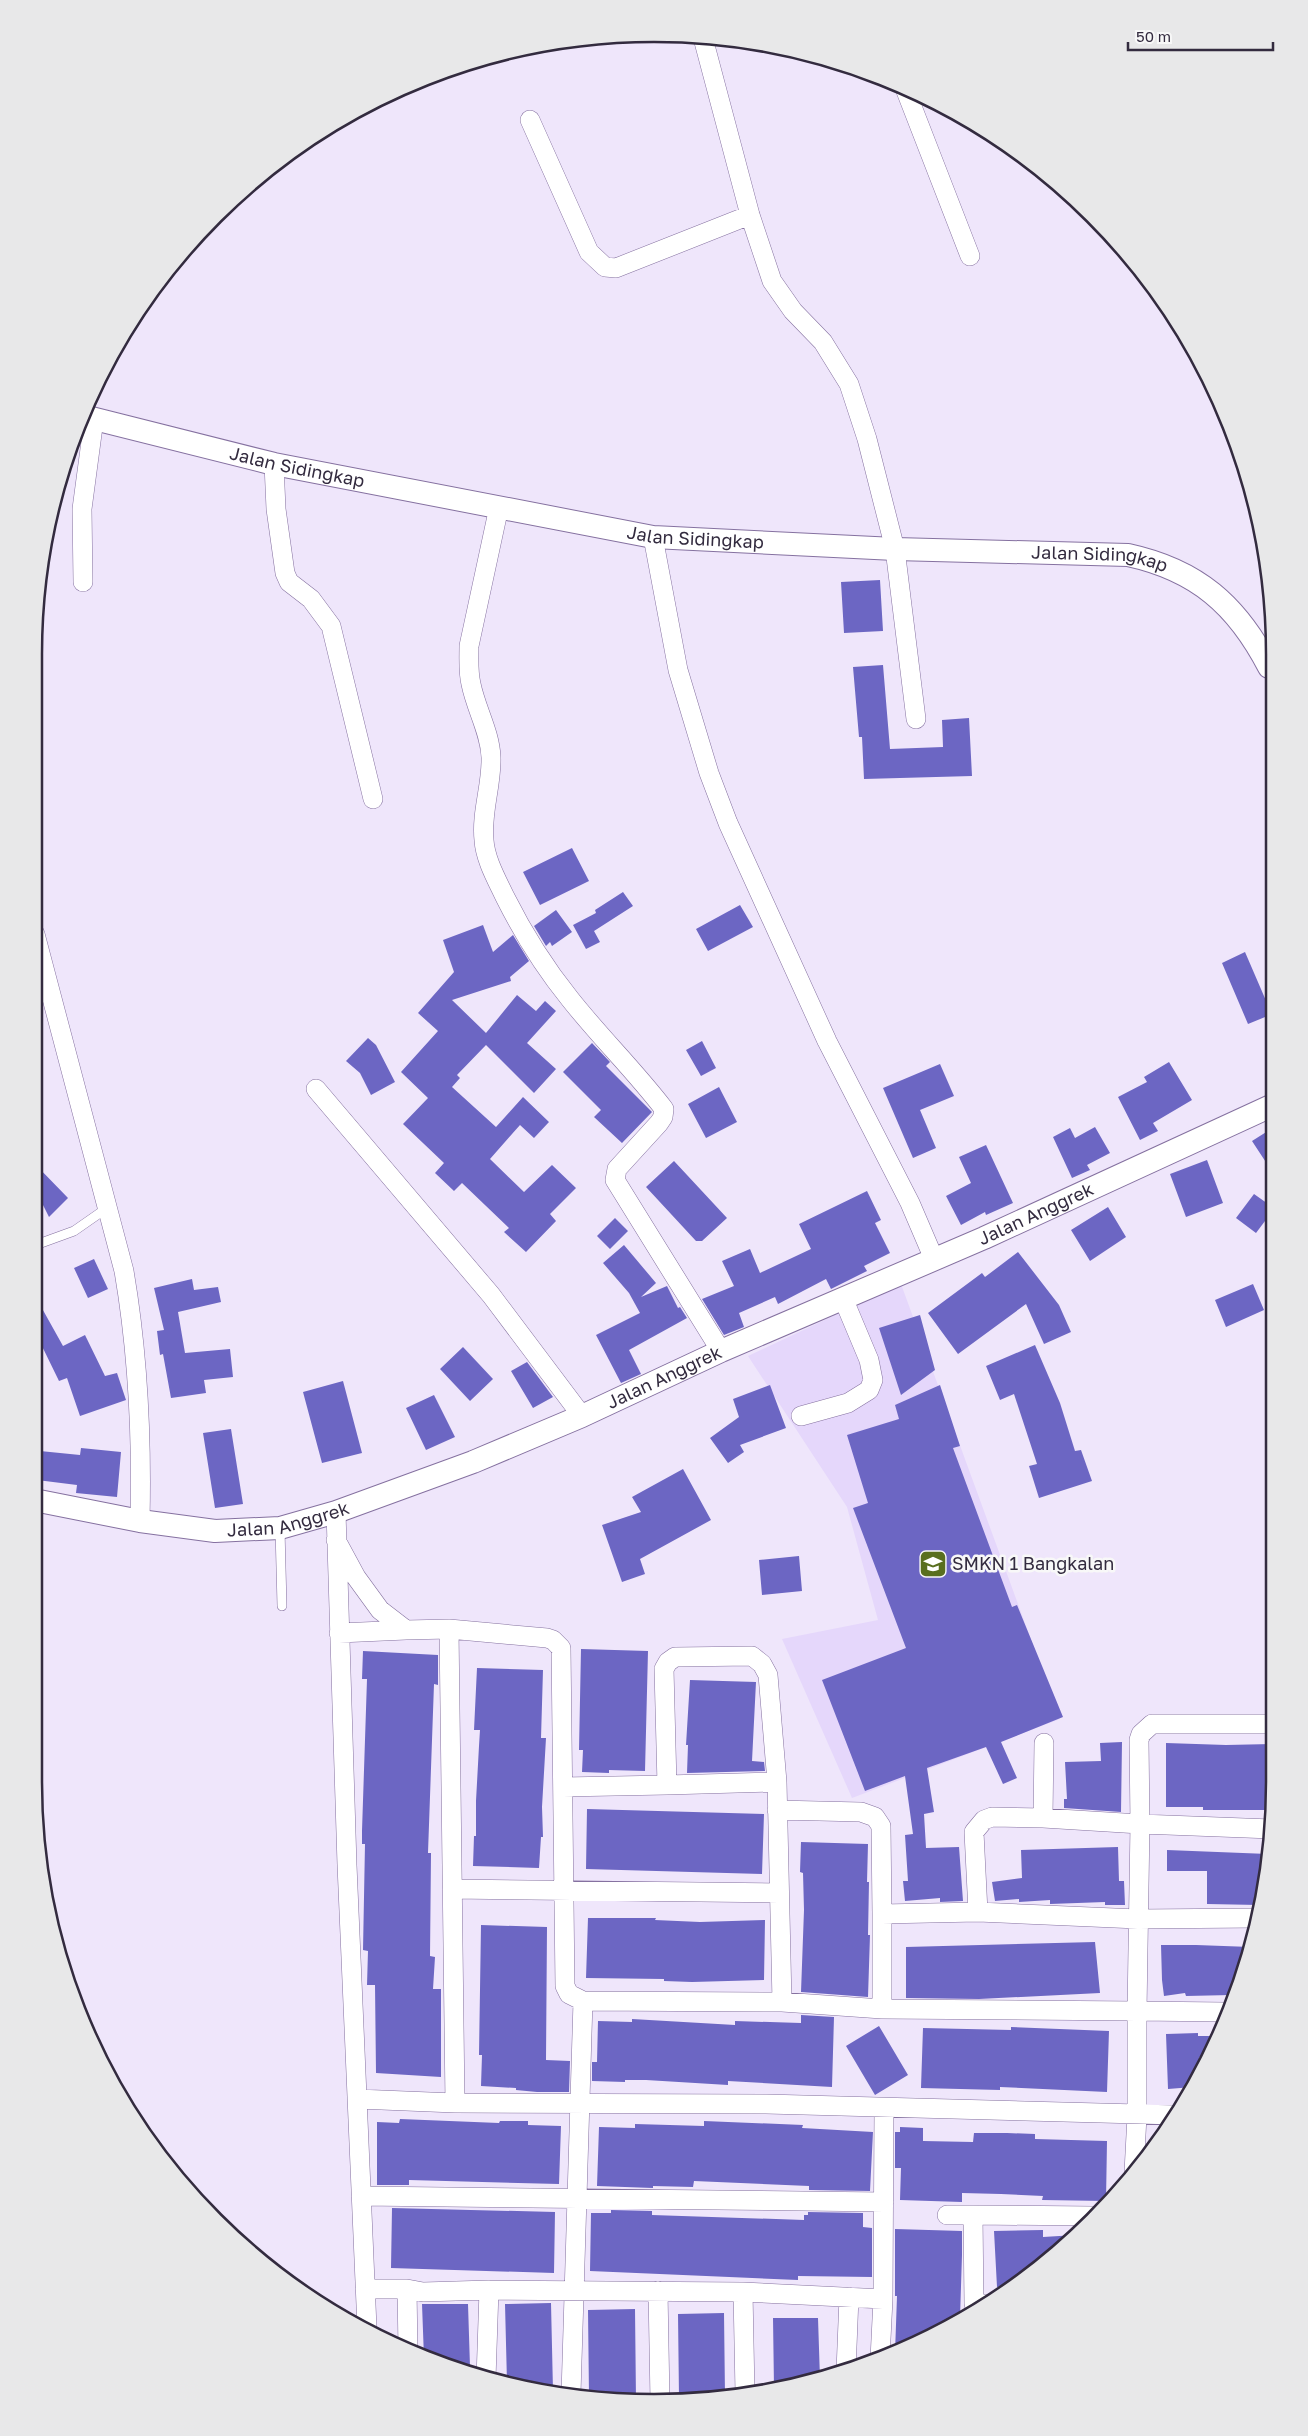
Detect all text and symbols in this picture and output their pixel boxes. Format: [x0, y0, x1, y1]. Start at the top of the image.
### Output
scale bar [1128, 20, 1273, 52]
text: 50 m [1136, 27, 1171, 45]
street label: Jalan Sidingkap [227, 441, 366, 491]
street label: Jalan Sidingkap [625, 520, 764, 552]
street label: Jalan Sidingkap [1031, 541, 1171, 576]
street label: Jalan Anggrek [975, 1177, 1097, 1249]
street label: Jalan Anggrek [603, 1340, 725, 1413]
street label: Jalan Anggrek [226, 1496, 352, 1540]
school or university icon: SMKN 1 Bangkalan [918, 1549, 948, 1579]
place label: SMKN 1 Bangkalan [952, 1552, 1114, 1574]

